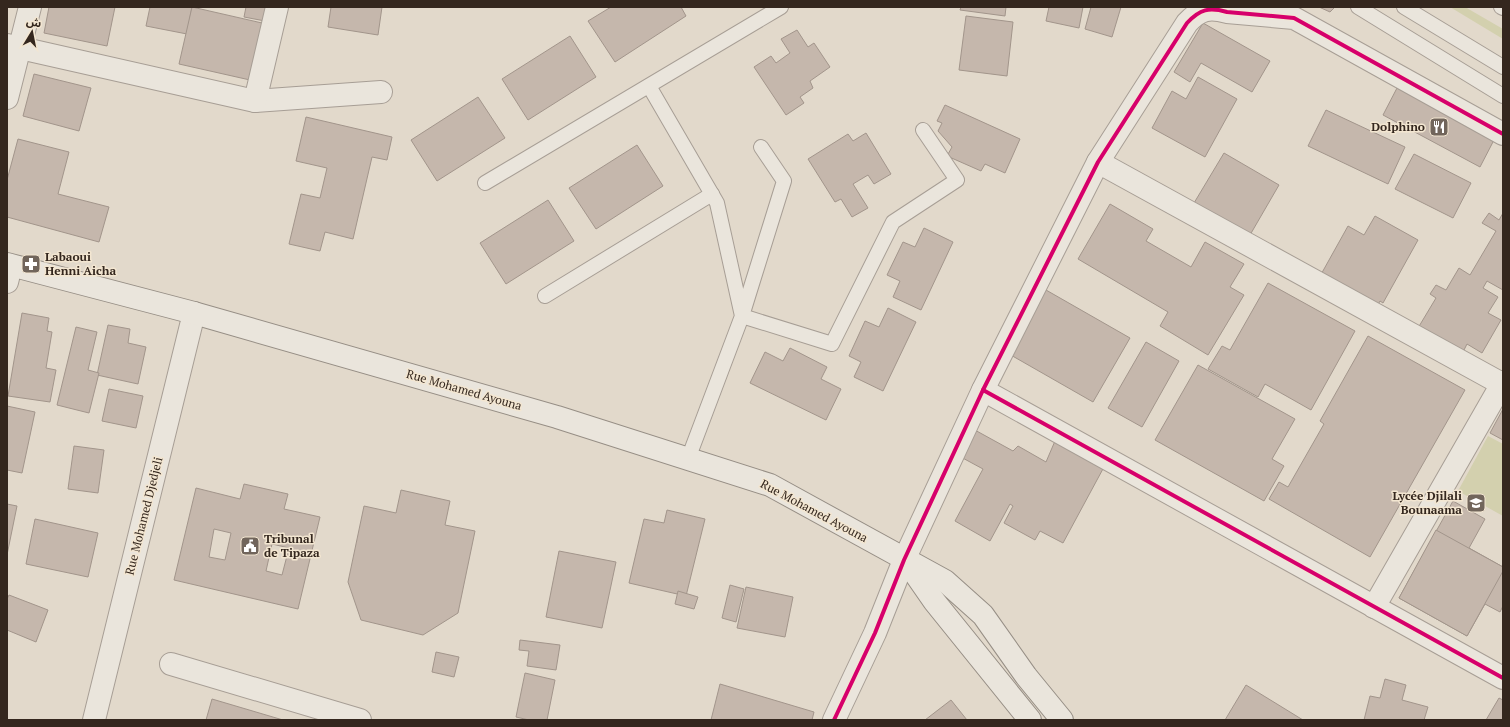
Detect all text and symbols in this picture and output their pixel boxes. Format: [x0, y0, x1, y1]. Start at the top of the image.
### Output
north arrow [12, 12, 52, 52]
text: ش [25, 14, 42, 30]
restaurant icon: Dolphino [1428, 116, 1450, 138]
place label: Dolphino [1371, 119, 1425, 134]
place label: Labaoui Henni Aicha [45, 249, 116, 278]
pharmacy icon: Labaoui Henni Aicha [20, 253, 42, 275]
street label: Rue Mohamed Ayouna [405, 366, 524, 413]
street label: Rue Mohamed Djedjeli [122, 455, 166, 576]
street label: Rue Mohamed Ayouna [758, 476, 870, 545]
place label: Lycée Djilali Bounaama [1392, 488, 1462, 517]
school or university icon: Lycée Djilali Bounaama [1465, 492, 1487, 514]
place label: Tribunal de Tipaza [264, 531, 320, 560]
public building icon: Tribunal de Tipaza [239, 535, 261, 557]

